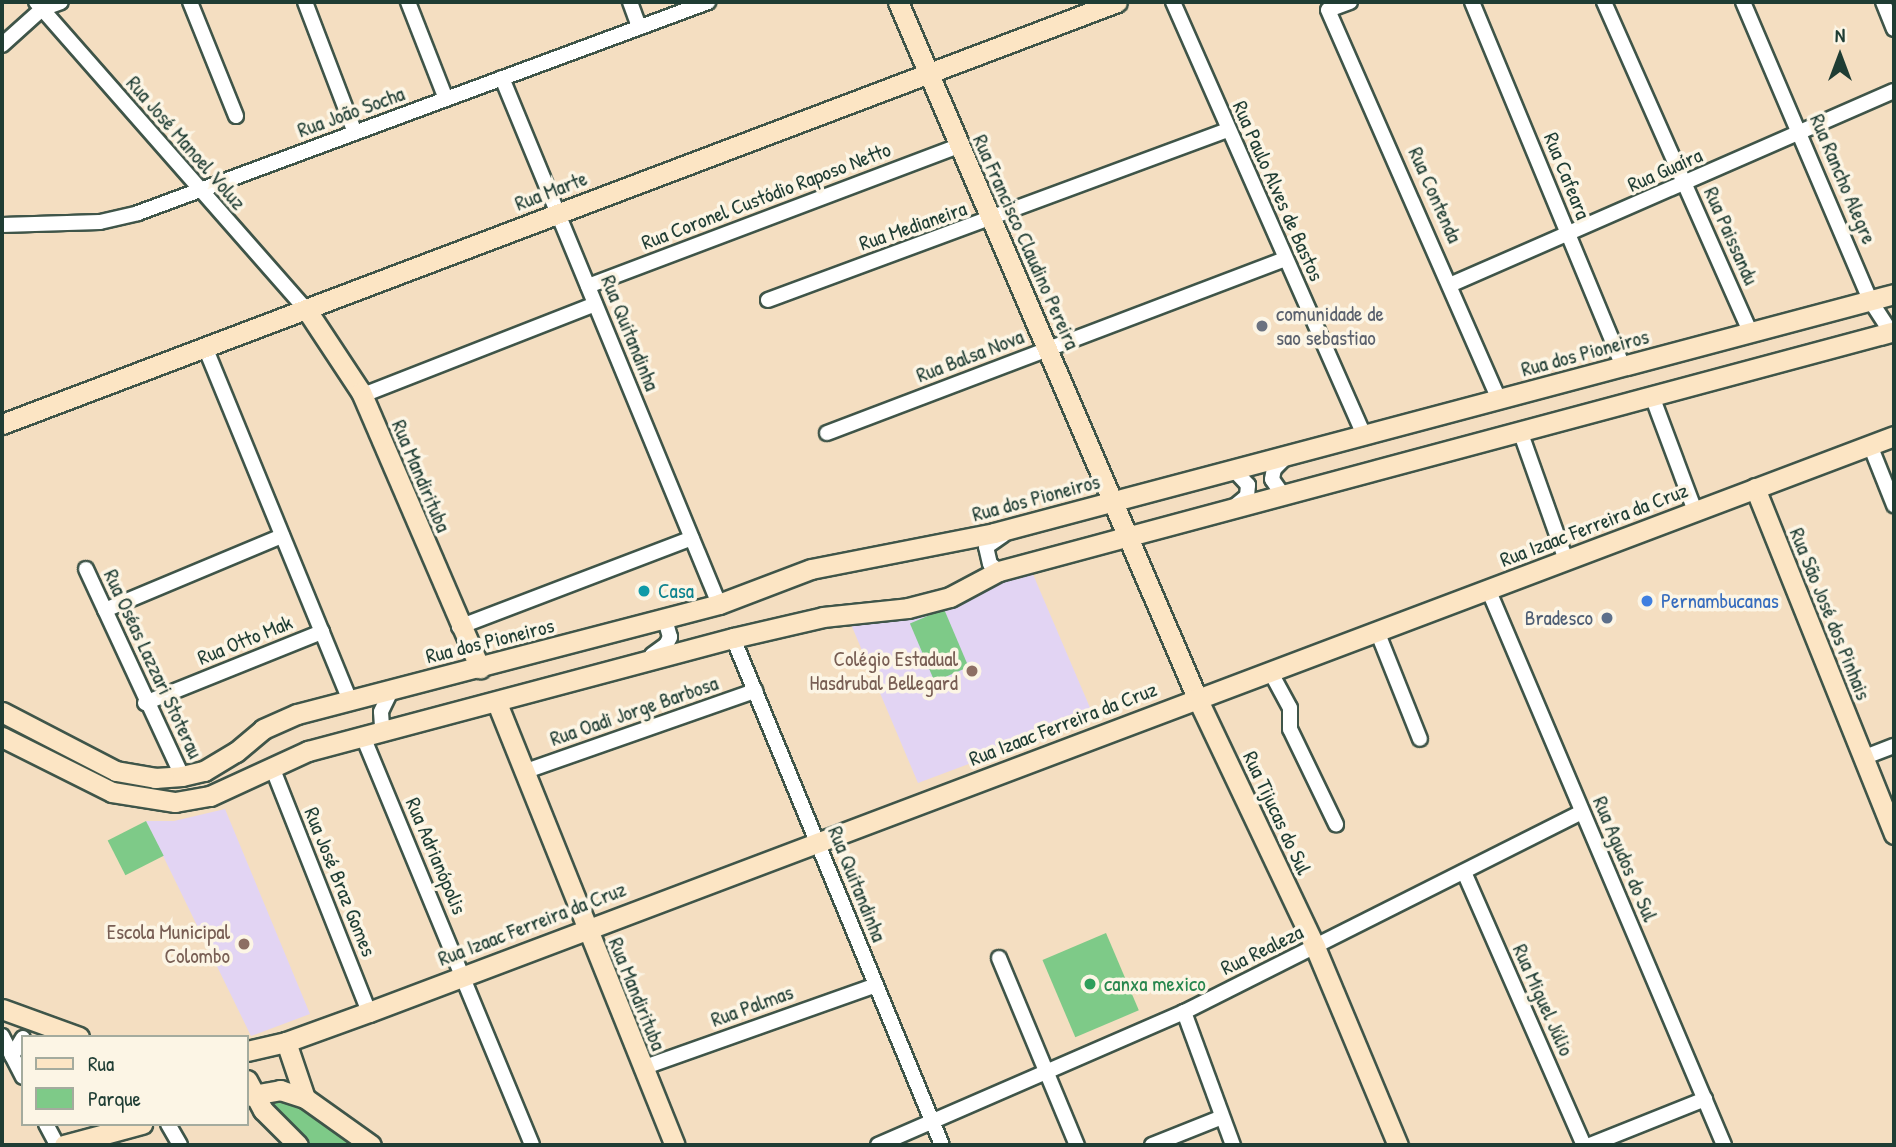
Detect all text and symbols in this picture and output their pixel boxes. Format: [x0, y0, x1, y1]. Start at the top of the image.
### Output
north arrow [1805, 21, 1875, 91]
text: N [1835, 22, 1845, 48]
street label: Rua José Manoel Voluz [121, 71, 251, 215]
street label: Rua João Socha [294, 81, 408, 143]
street label: Rua Paulo Alves de Bastos [1227, 97, 1329, 285]
street label: Rua Rancho Alegre [1804, 110, 1882, 248]
street label: Rua Cafeara [1538, 129, 1596, 223]
street label: Rua Francisco Claudino Pereira [967, 131, 1085, 353]
street label: Rua Coronel Custódio Raposo Netto [638, 137, 894, 255]
street label: Rua Guaíra [1624, 142, 1706, 198]
street label: Rua Contenda [1403, 143, 1467, 247]
street label: Rua Marte [511, 166, 591, 216]
street label: Rua Paissandu [1698, 183, 1764, 289]
street label: Rua Medianeira [856, 196, 970, 256]
street label: Rua Quitandinha [595, 272, 665, 394]
place label: comunidade de sao sebastiao [1276, 301, 1384, 351]
marker: comunidade de sao sebastiao [1254, 318, 1270, 334]
street label: Rua Balsa Nova [913, 324, 1027, 388]
street label: Rua dos Pioneiros [1518, 324, 1652, 382]
street label: Rua Mandirituba [386, 416, 456, 536]
street label: Rua dos Pioneiros [969, 469, 1103, 527]
street label: Rua Izaac Ferreira da Cruz [1496, 478, 1692, 572]
street label: Rua São José dos Pinhais [1784, 524, 1876, 704]
street label: Rua Oséas Lazzari Stoterau [98, 565, 208, 763]
place label: Casa [658, 578, 694, 604]
marker: Casa [636, 583, 652, 599]
place label: Pernambucanas [1661, 588, 1779, 614]
marker: Pernambucanas [1639, 593, 1655, 609]
place label: Bradesco [1525, 605, 1593, 631]
street label: Rua Otto Mak [194, 610, 296, 670]
marker: Bradesco [1599, 610, 1615, 626]
street label: Rua dos Pioneiros [423, 613, 557, 669]
place label: Colégio Estadual Hasdrubal Bellegard [810, 646, 958, 696]
marker: Colégio Estadual Hasdrubal Bellegard [964, 663, 980, 679]
street label: Rua Oadi Jorge Barbosa [547, 670, 721, 752]
street label: Rua Izaac Ferreira da Cruz [965, 677, 1161, 771]
street label: Rua Tijucas do Sul [1237, 747, 1317, 879]
street label: Rua Agudos do Sul [1587, 793, 1663, 925]
street label: Rua Adrianópolis [400, 794, 472, 918]
street label: Rua José Braz Gomes [299, 804, 381, 960]
street label: Rua Quitandinha [822, 823, 892, 945]
street label: Rua Izaac Ferreira da Cruz [434, 877, 630, 971]
place label: Escola Municipal Colombo [107, 919, 230, 969]
street label: Rua Realeza [1217, 919, 1307, 981]
street label: Rua Mandirituba [603, 934, 671, 1054]
marker: Escola Municipal Colombo [236, 936, 252, 952]
street label: Rua Miguel Júlio [1507, 940, 1579, 1060]
place label: canxa mexico [1104, 971, 1206, 997]
marker: canxa mexico [1082, 976, 1098, 992]
street label: Rua Palmas [708, 980, 796, 1032]
legend [21, 1035, 248, 1126]
text: Rua [88, 1049, 114, 1078]
text: Parque [88, 1084, 141, 1113]

